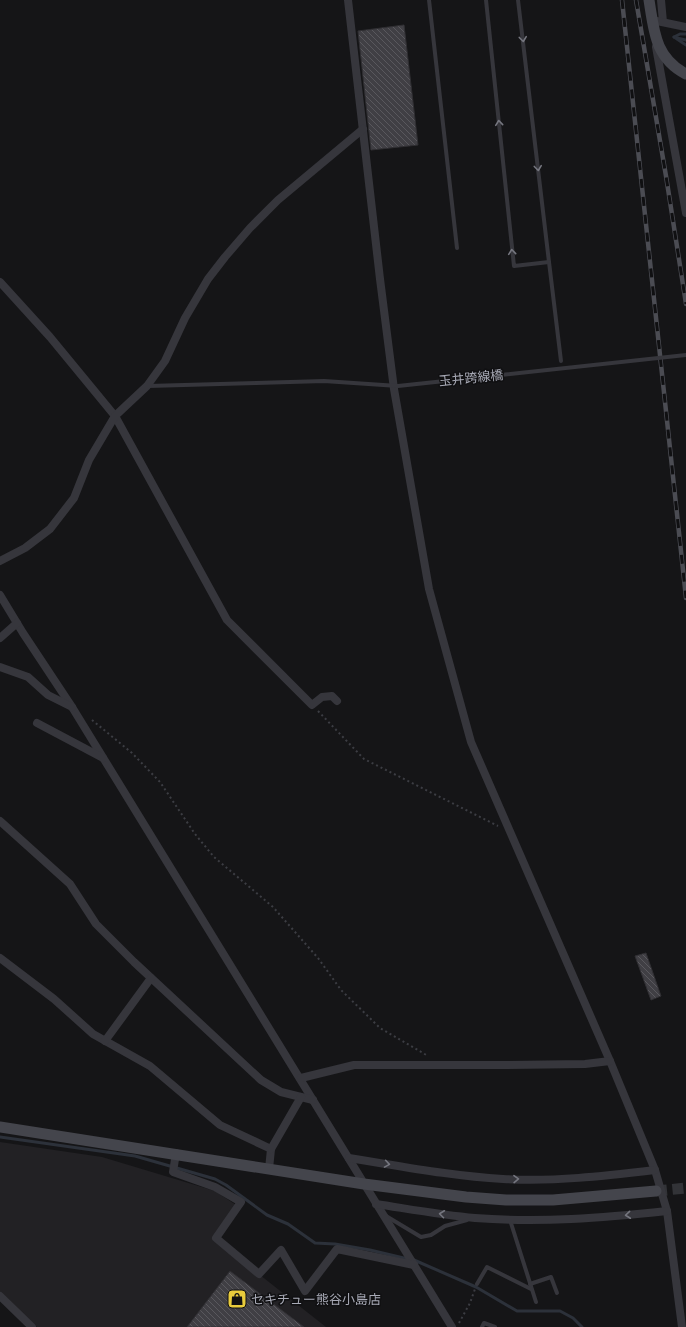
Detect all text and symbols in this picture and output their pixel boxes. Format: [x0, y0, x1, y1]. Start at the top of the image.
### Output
one-way arrow [518, 36, 527, 42]
one-way arrow [494, 120, 503, 126]
one-way arrow [533, 165, 542, 171]
one-way arrow [508, 249, 517, 255]
street label: 玉井跨線橋 [438, 367, 504, 389]
one-way arrow [384, 1159, 390, 1168]
one-way arrow [513, 1175, 519, 1183]
one-way arrow [439, 1210, 445, 1219]
one-way arrow [625, 1210, 631, 1219]
shop icon: セキチュー熊谷小島店 [226, 1288, 248, 1310]
place label: セキチュー熊谷小島店 [251, 1292, 381, 1307]

